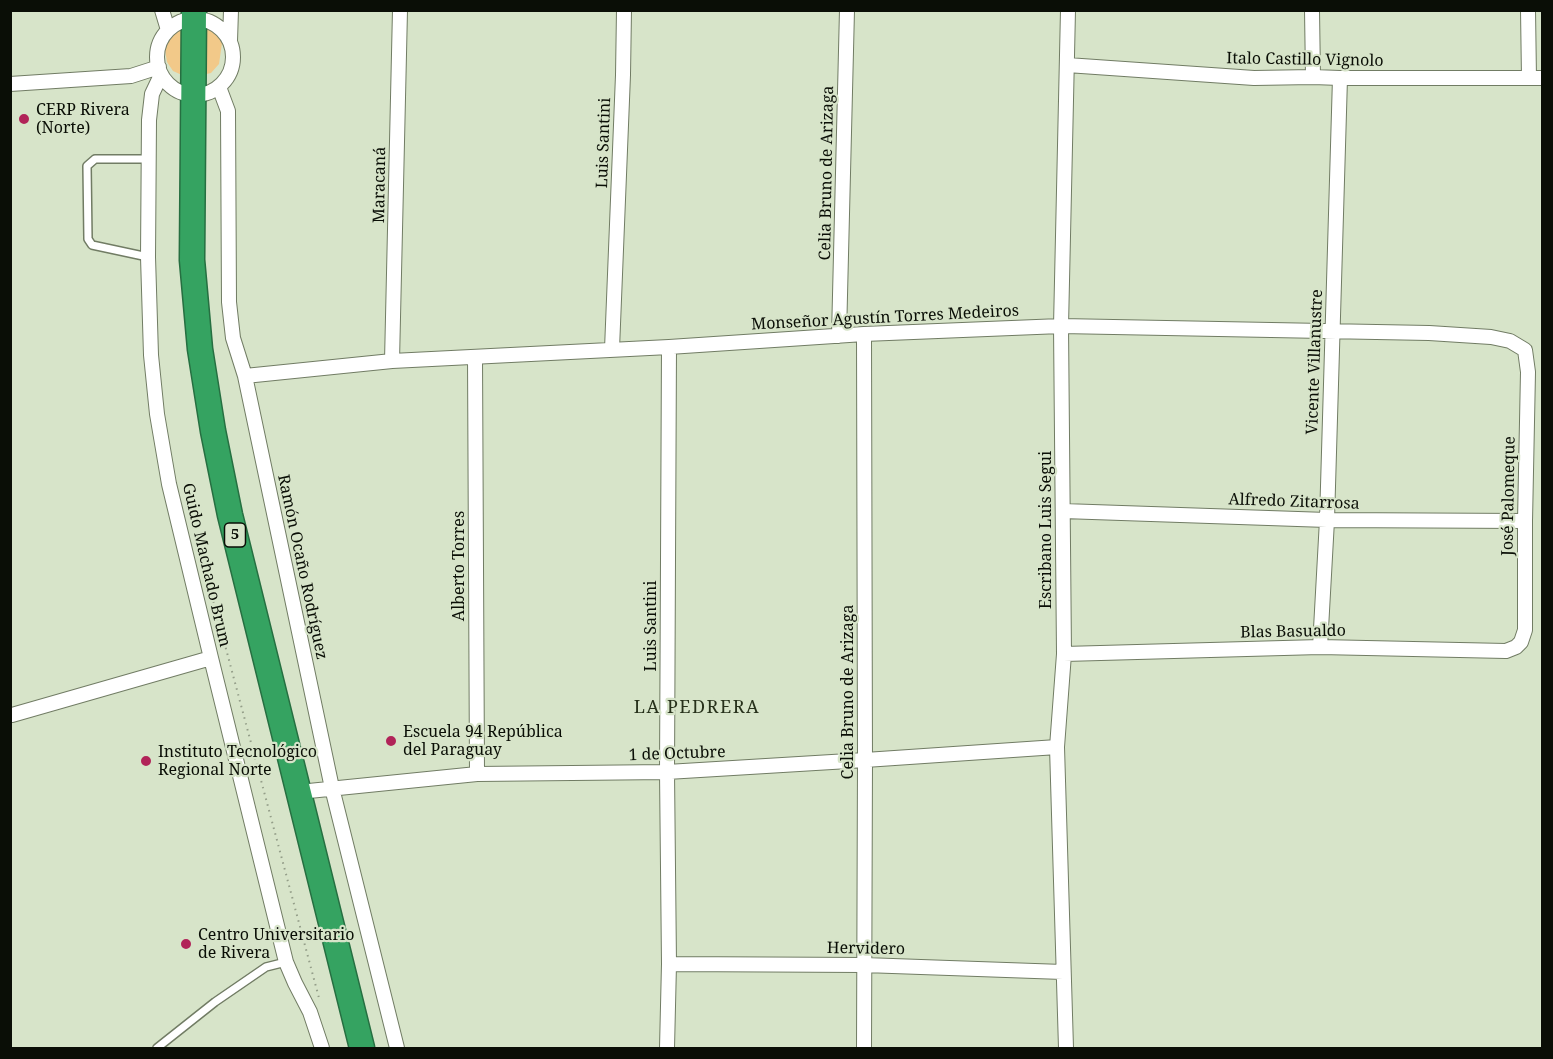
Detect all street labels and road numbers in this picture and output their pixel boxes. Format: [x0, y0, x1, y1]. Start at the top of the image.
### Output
street label: Italo Castillo Vignolo [1226, 49, 1384, 71]
street label: Celia Bruno de Arizaga [816, 85, 838, 261]
street label: Luis Santini [593, 97, 615, 189]
street label: Maracaná [370, 147, 390, 223]
street label: Vicente Villanustre [1303, 289, 1327, 435]
street label: Monseñor Agustín Torres Medeiros [751, 301, 1019, 335]
street label: José Palomeque [1498, 436, 1520, 556]
street label: Escribano Luis Segui [1036, 451, 1056, 609]
street label: Ramón Ocaño Rodríguez [273, 473, 331, 661]
street label: Guido Machado Brum [178, 481, 234, 649]
street label: Alfredo Zitarrosa [1228, 490, 1360, 514]
street label: Alberto Torres [449, 511, 469, 621]
road number: 5 [224, 523, 246, 547]
street label: Luis Santini [641, 581, 661, 671]
street label: Celia Bruno de Arizaga [838, 605, 858, 779]
street label: Blas Basualdo [1240, 621, 1346, 643]
street label: 1 de Octubre [628, 743, 726, 765]
street label: Hervidero [827, 939, 905, 959]

